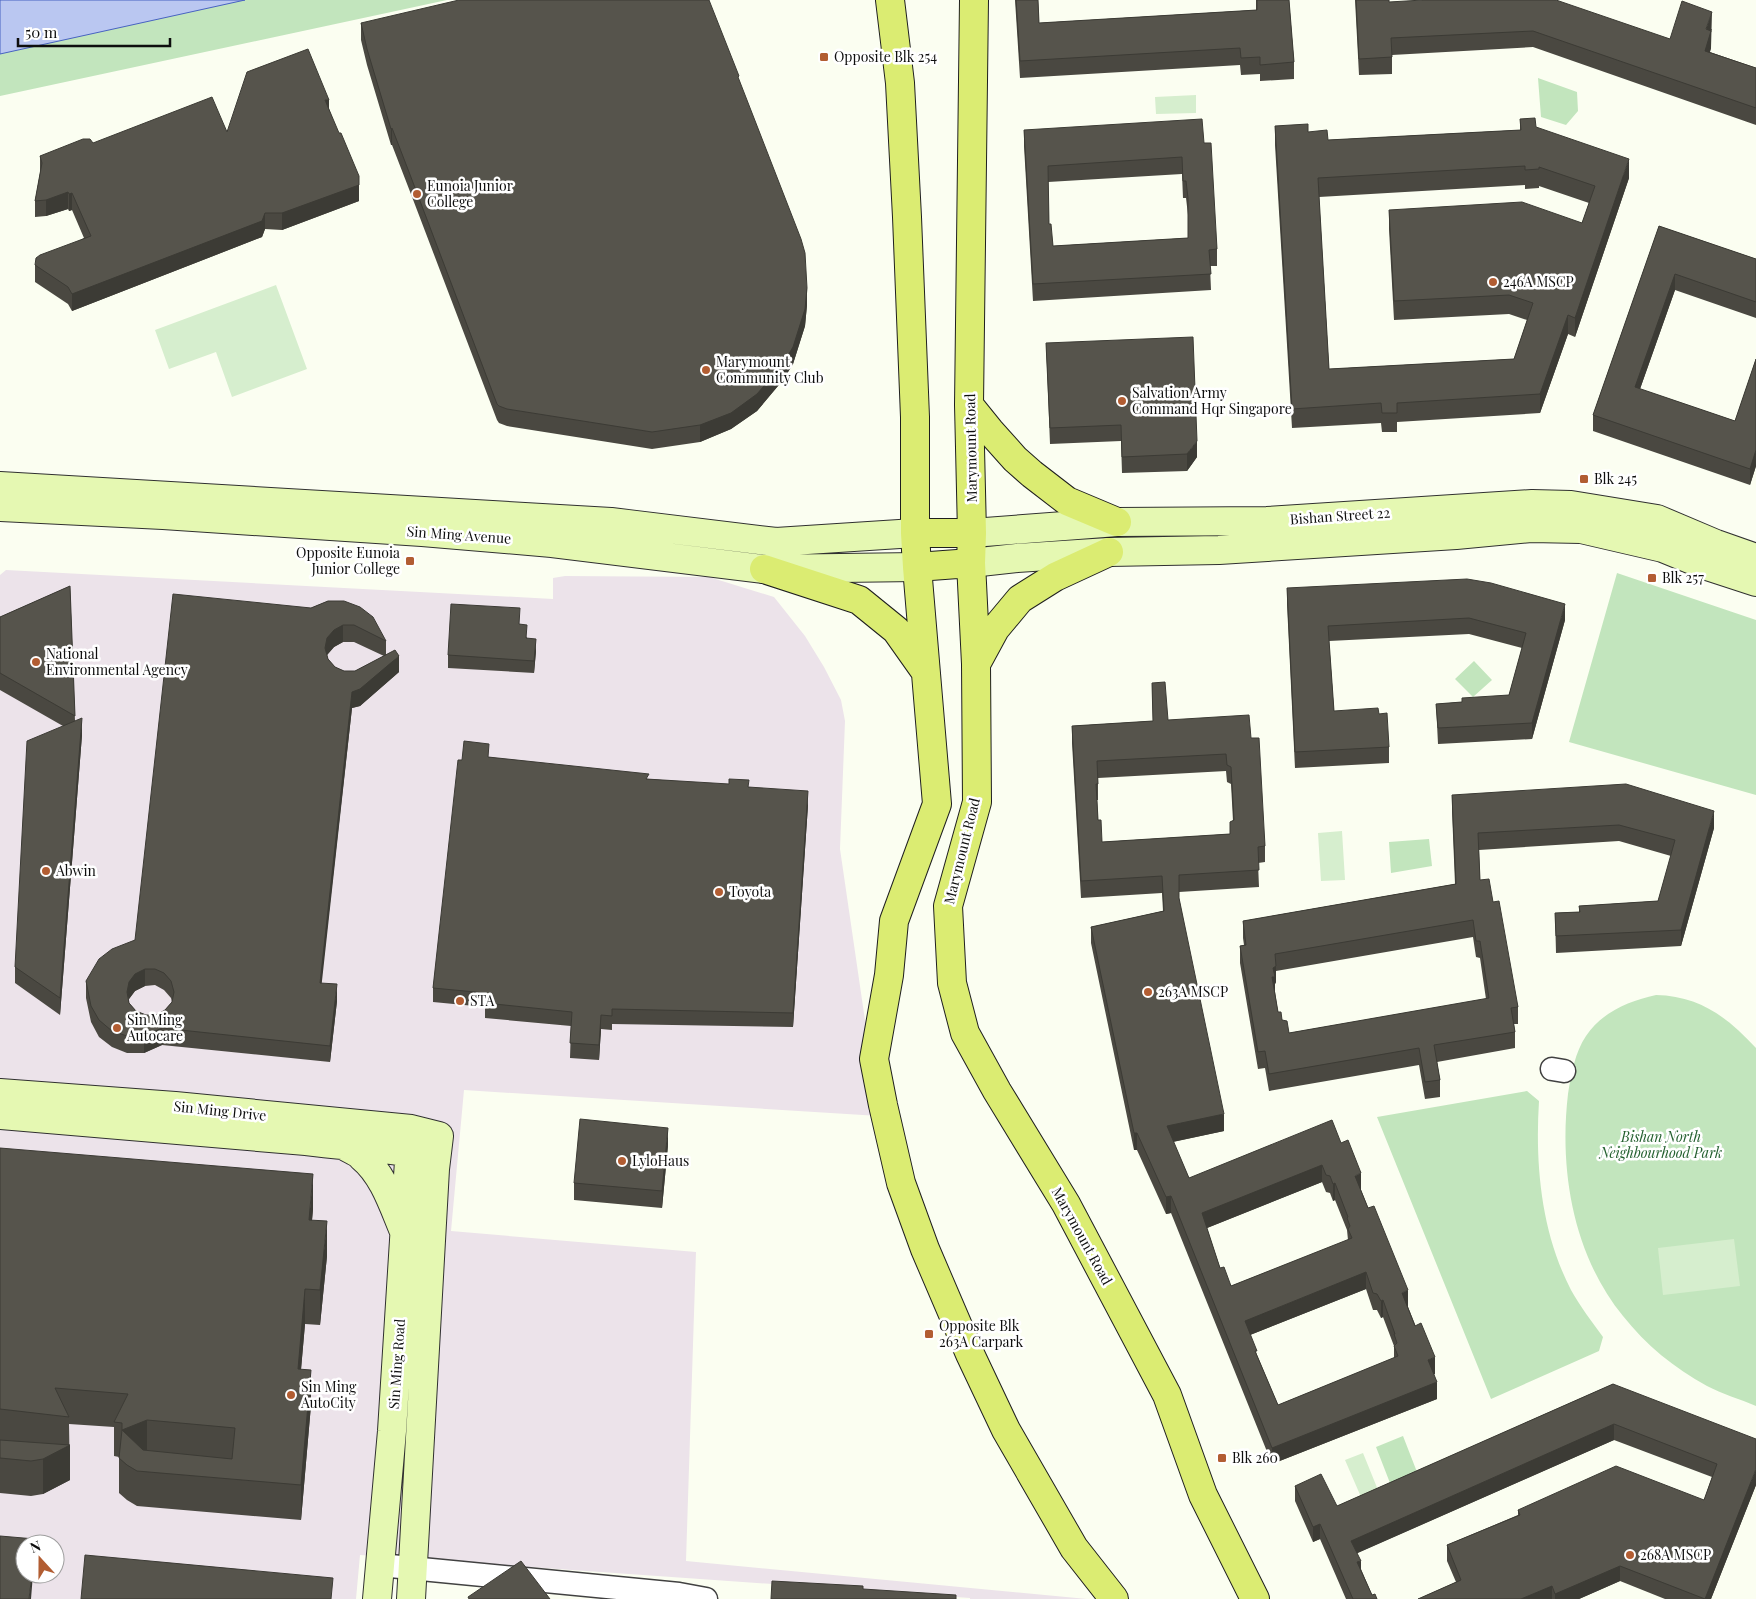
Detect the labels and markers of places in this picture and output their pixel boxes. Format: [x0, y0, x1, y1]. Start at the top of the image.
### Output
place label: Opposite Blk 254 [834, 47, 937, 66]
marker: Opposite Blk 254 [818, 51, 830, 63]
place label: Eunoia Junior College [427, 176, 514, 211]
marker: Eunoia Junior College [411, 188, 423, 200]
place label: 246A MSCP [1503, 272, 1574, 291]
marker: 246A MSCP [1487, 276, 1499, 288]
place label: Marymount Community Club [716, 352, 824, 387]
marker: Marymount Community Club [700, 364, 712, 376]
place label: Salvation Army Command Hqr Singapore [1132, 383, 1292, 418]
marker: Salvation Army Command Hqr Singapore [1116, 395, 1128, 407]
place label: Blk 245 [1594, 469, 1637, 488]
marker: Blk 245 [1578, 473, 1590, 485]
place label: Opposite Eunoia Junior College [296, 543, 400, 578]
marker: Opposite Eunoia Junior College [404, 555, 416, 567]
place label: Blk 257 [1662, 568, 1704, 587]
marker: Blk 257 [1646, 572, 1658, 584]
place label: National Environmental Agency [46, 644, 188, 679]
marker: National Environmental Agency [30, 656, 42, 668]
place label: Abwin [55, 861, 96, 880]
marker: Abwin [40, 865, 52, 877]
place label: Toyota [729, 882, 771, 901]
marker: Toyota [713, 886, 725, 898]
place label: 263A MSCP [1158, 982, 1228, 1001]
marker: 263A MSCP [1142, 986, 1154, 998]
place label: STA [470, 991, 495, 1010]
marker: STA [454, 995, 466, 1007]
place label: Sin Ming Autocare [126, 1010, 183, 1045]
marker: Sin Ming Autocare [111, 1022, 123, 1034]
place label: LyloHaus [632, 1151, 689, 1170]
marker: LyloHaus [616, 1155, 628, 1167]
place label: Opposite Blk 263A Carpark [939, 1316, 1023, 1351]
marker: Opposite Blk 263A Carpark [923, 1328, 935, 1340]
place label: Sin Ming AutoCity [300, 1377, 357, 1412]
marker: Sin Ming AutoCity [285, 1389, 297, 1401]
place label: Blk 260 [1232, 1448, 1278, 1467]
marker: Blk 260 [1216, 1452, 1228, 1464]
place label: 268A MSCP [1640, 1545, 1711, 1564]
marker: 268A MSCP [1624, 1549, 1636, 1561]

